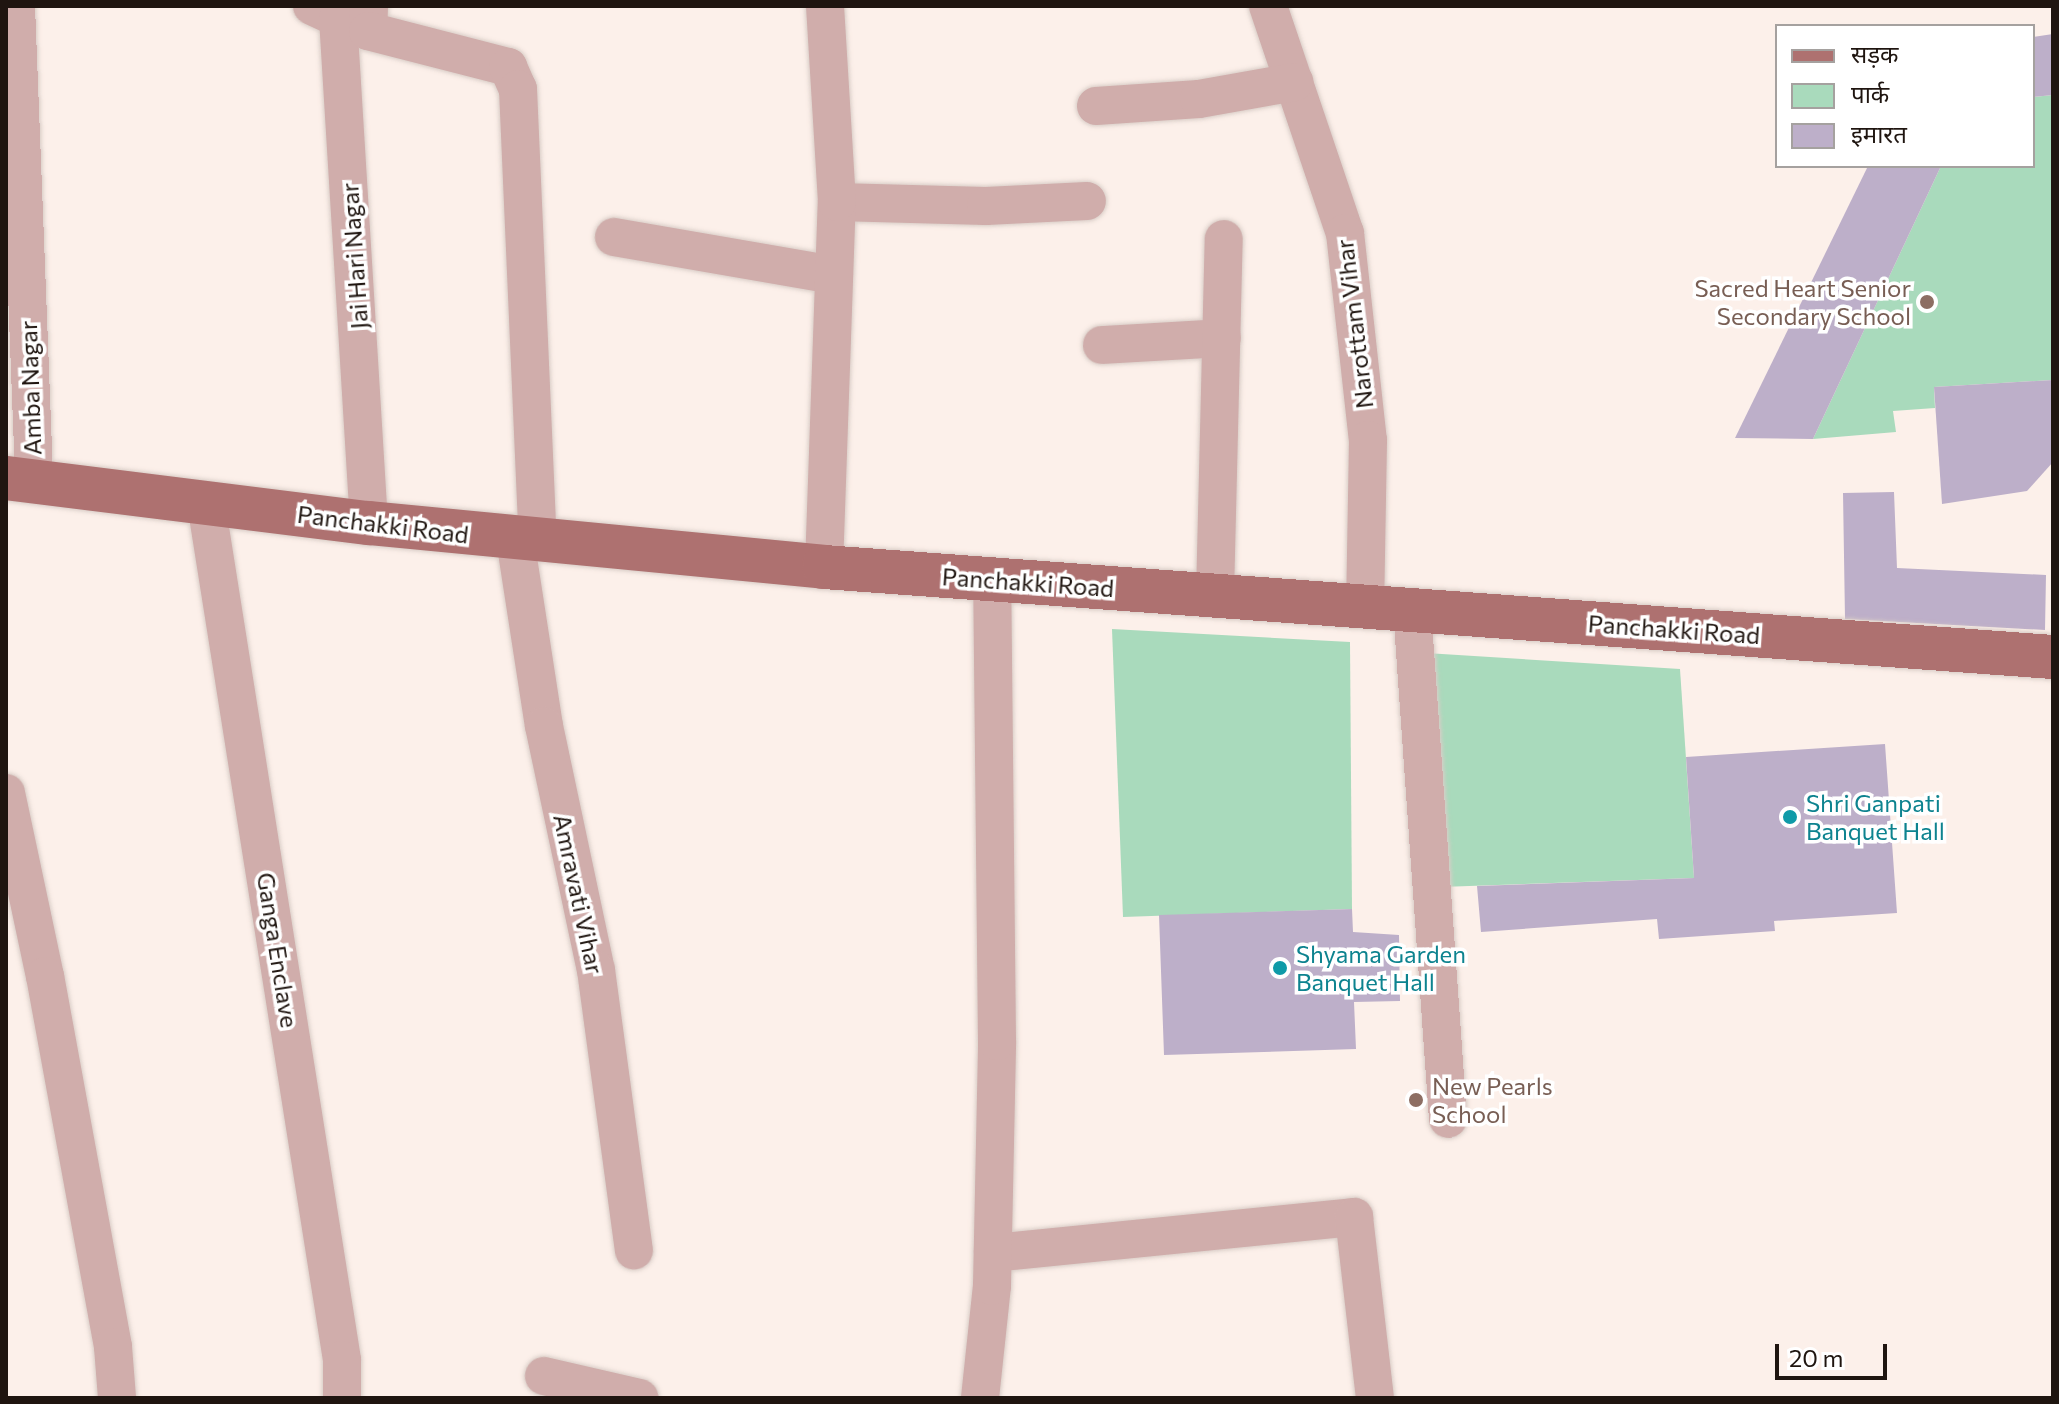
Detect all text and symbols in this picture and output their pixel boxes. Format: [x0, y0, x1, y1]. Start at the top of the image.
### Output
legend [1775, 24, 2035, 168]
text: सड़क [1851, 39, 1899, 68]
text: पार्क [1851, 79, 1889, 108]
text: इमारत [1851, 119, 1907, 148]
street label: Jai Hari Nagar [335, 182, 373, 330]
street label: Narottam Vihar [1329, 238, 1379, 410]
place label: Sacred Heart Senior Secondary School [1694, 274, 1911, 330]
marker: Sacred Heart Senior Secondary School [1918, 293, 1936, 311]
street label: Amba Nagar [13, 320, 47, 456]
street label: Panchakki Road [296, 499, 470, 549]
street label: Panchakki Road [941, 562, 1115, 602]
street label: Panchakki Road [1587, 609, 1761, 649]
place label: Shri Ganpati Banquet Hall [1806, 789, 1945, 845]
marker: Shri Ganpati Banquet Hall [1781, 808, 1799, 826]
street label: Amravati Vihar [548, 811, 610, 977]
street label: Ganga Enclave [252, 870, 304, 1030]
place label: Shyama Garden Banquet Hall [1296, 940, 1466, 996]
marker: Shyama Garden Banquet Hall [1271, 959, 1289, 977]
place label: New Pearls School [1432, 1072, 1553, 1128]
marker: New Pearls School [1407, 1091, 1425, 1109]
scale bar [1779, 1328, 1891, 1378]
text: 20 m [1789, 1343, 1843, 1372]

